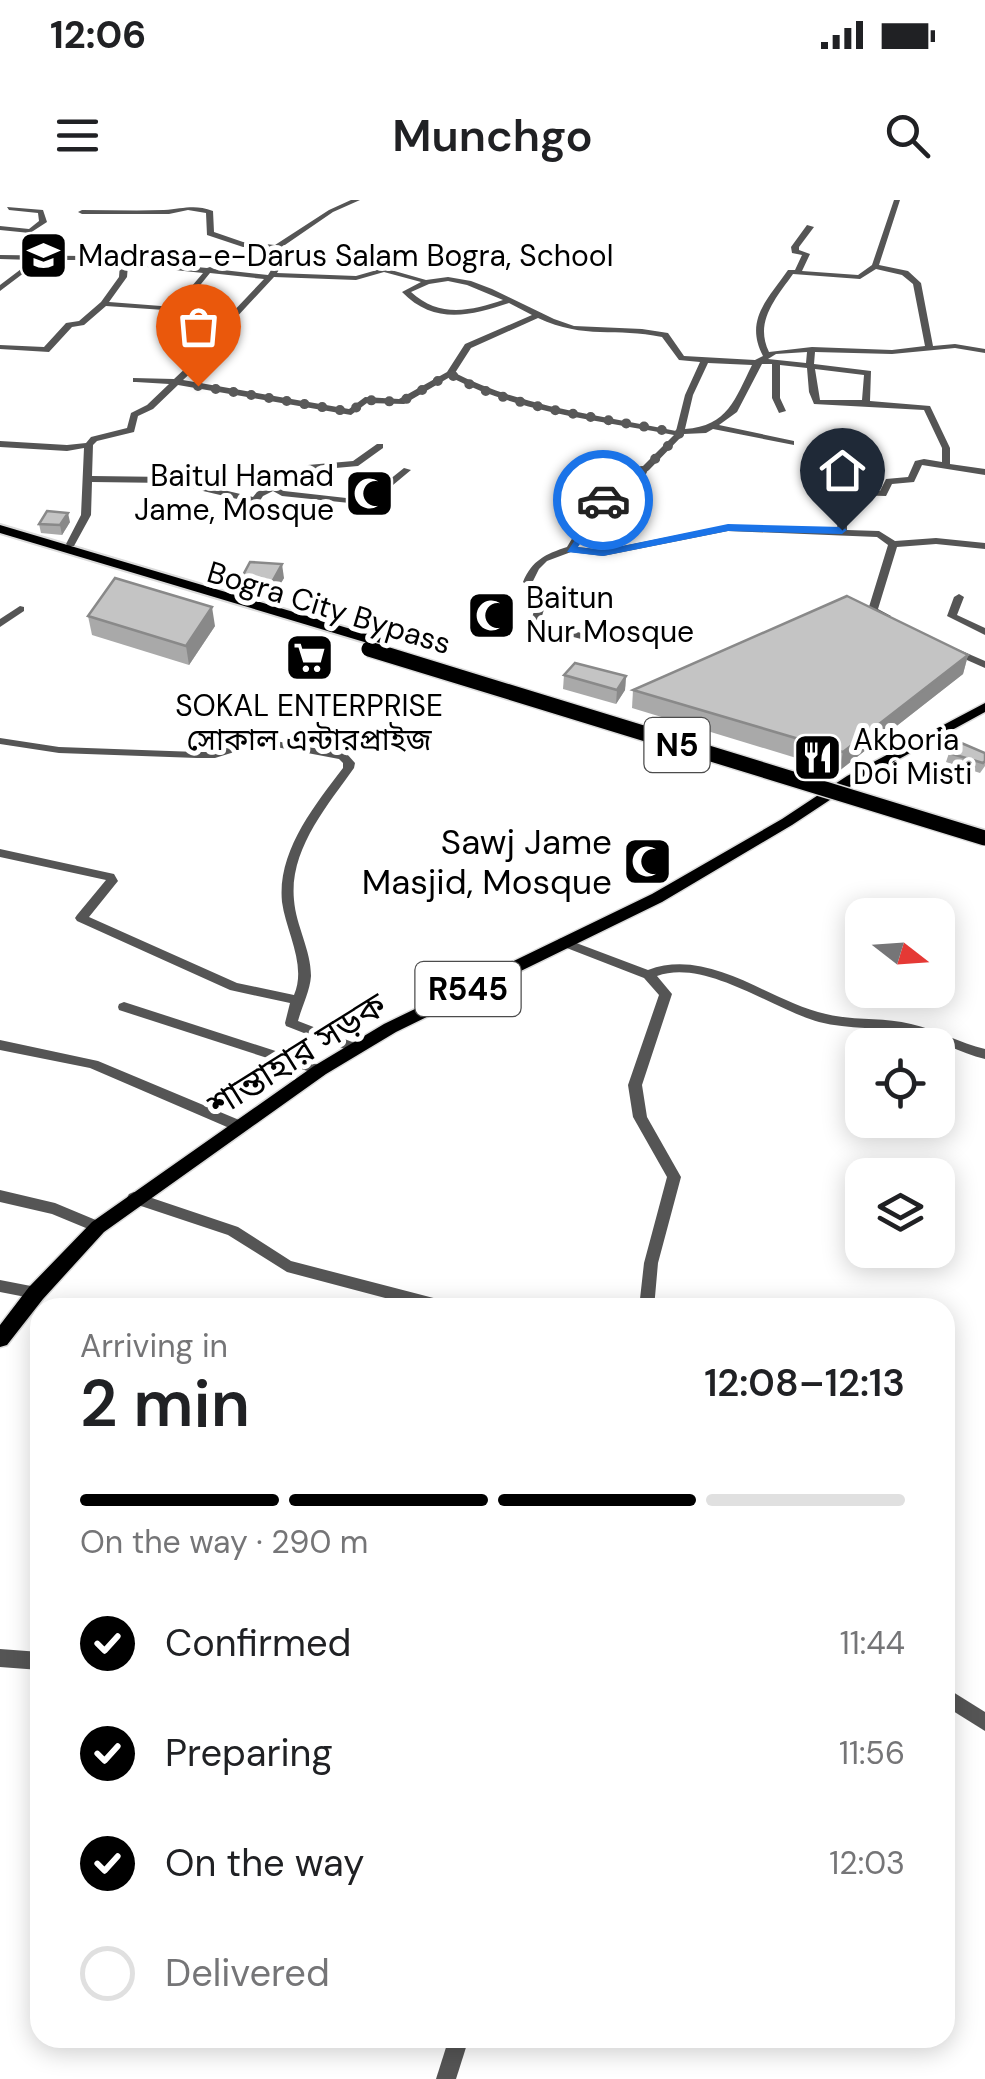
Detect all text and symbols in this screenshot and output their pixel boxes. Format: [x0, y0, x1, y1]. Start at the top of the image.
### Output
text: 12:06 [50, 10, 146, 60]
text: Munchgo [392, 106, 593, 165]
icon: menu [50, 108, 105, 163]
icon: search [880, 108, 935, 163]
school or university icon: Madrasa-e-Darus Salam Bogra, School [17, 230, 69, 282]
place label: Madrasa-e-Darus Salam Bogra, School [78, 236, 613, 275]
pin [156, 284, 241, 387]
icon: bag [171, 299, 226, 354]
pin [800, 428, 885, 531]
icon: home [815, 443, 870, 498]
courier [553, 450, 653, 550]
place label: Baitul Hamad Jame, Mosque [134, 456, 334, 529]
mosque icon: Baitul Hamad Jame, Mosque [343, 467, 395, 519]
icon: car [576, 473, 631, 528]
street label: Bogra City Bypass [203, 552, 456, 663]
place label: Baitun Nur Mosque [526, 578, 694, 651]
mosque icon: Baitun Nur Mosque [465, 589, 517, 641]
supermarket icon: SOKAL ENTERPRISE সোকাল এন্টারপ্রাইজ [283, 631, 335, 683]
place label: SOKAL ENTERPRISE সোকাল এন্টারপ্রাইজ [175, 686, 443, 759]
road number: N5 [644, 718, 710, 772]
place label: Akboria Doi Misti [853, 720, 972, 793]
restaurant icon: Akboria Doi Misti [792, 731, 844, 783]
place label: Sawj Jame Masjid, Mosque [362, 819, 612, 905]
mosque icon: Sawj Jame Masjid, Mosque [621, 836, 673, 888]
north arrow [845, 898, 955, 1008]
map controls [845, 898, 955, 1268]
road number: R545 [416, 962, 520, 1016]
street label: শান্তাহার সড়ক [198, 982, 396, 1129]
button: locate [845, 1028, 955, 1138]
button: layers [845, 1158, 955, 1268]
text: Arriving in [80, 1325, 228, 1367]
text: 12:08–12:13 [704, 1358, 905, 1408]
text: 2 min [80, 1362, 250, 1446]
text: On the way · 290 m [80, 1521, 368, 1563]
icon: check [80, 1616, 135, 1671]
text: Confirmed [165, 1618, 351, 1668]
text: 11:44 [840, 1622, 905, 1664]
icon: check [80, 1726, 135, 1781]
text: Preparing [165, 1728, 333, 1778]
text: 11:56 [839, 1732, 905, 1774]
icon: check [80, 1836, 135, 1891]
text: On the way [165, 1838, 364, 1888]
text: 12:03 [829, 1842, 905, 1884]
text: Delivered [165, 1948, 330, 1998]

